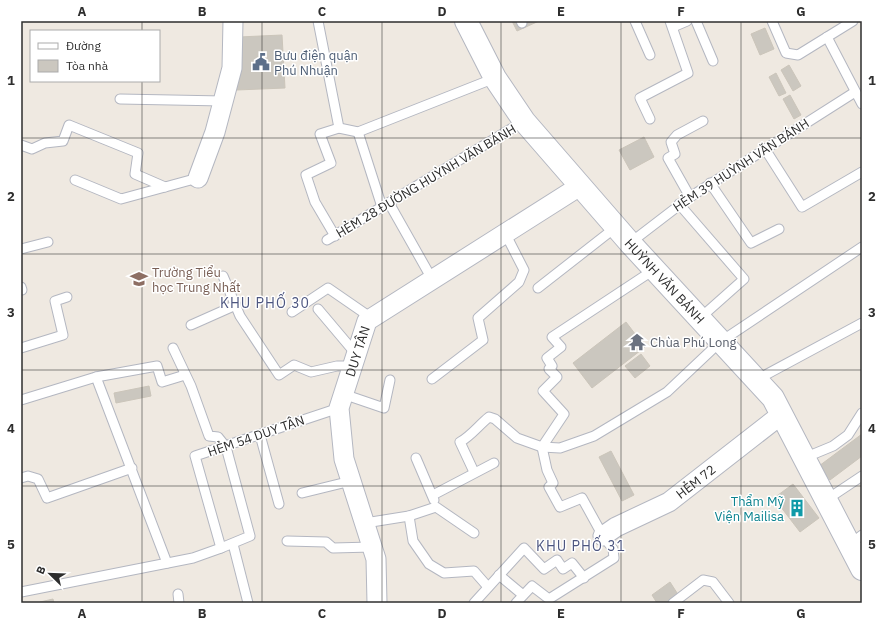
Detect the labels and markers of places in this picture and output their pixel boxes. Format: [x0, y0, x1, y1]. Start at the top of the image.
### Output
place label: Bưu điện quận Phú Nhuận [274, 47, 358, 79]
public building icon: Bưu điện quận Phú Nhuận [251, 52, 271, 72]
place label: Trường Tiểu học Trung Nhất [152, 264, 241, 296]
school or university icon: Trường Tiểu học Trung Nhất [129, 269, 149, 289]
temple icon: Chùa Phú Long [627, 332, 647, 352]
place label: Chùa Phú Long [650, 334, 737, 351]
place label: Thẩm Mỹ Viện Mailisa [714, 493, 785, 525]
building icon: Thẩm Mỹ Viện Mailisa [787, 498, 807, 518]

